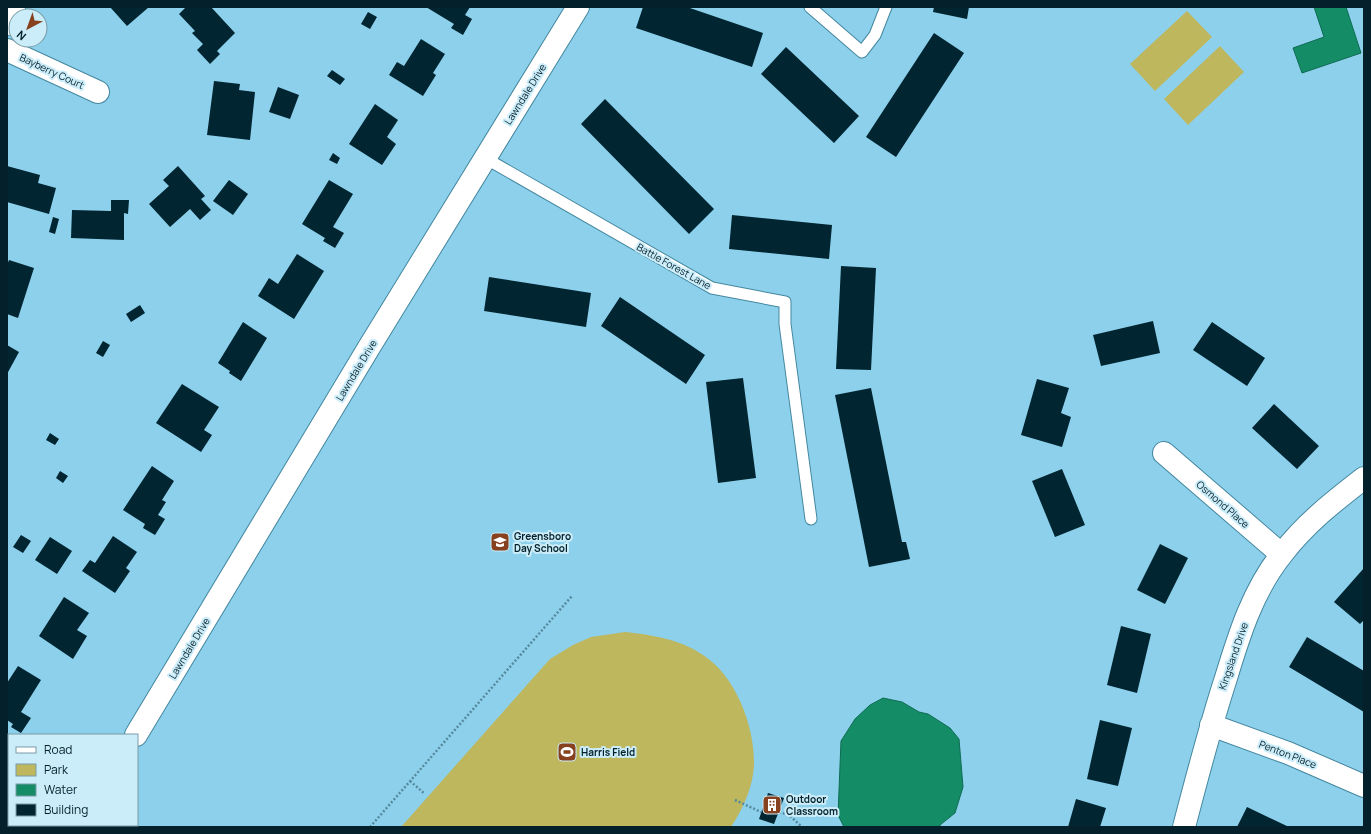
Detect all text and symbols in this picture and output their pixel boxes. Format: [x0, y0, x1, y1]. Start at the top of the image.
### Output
north arrow [8, 8, 48, 48]
text: N [13, 28, 29, 44]
street label: Bayberry Court [18, 50, 86, 92]
street label: Lawndale Drive [501, 61, 549, 127]
street label: Battle Forest Lane [634, 240, 714, 292]
street label: Lawndale Drive [332, 337, 380, 403]
street label: Osmond Place [1194, 477, 1253, 531]
place label: Greensboro Day School [514, 529, 571, 555]
school or university icon: Greensboro Day School [489, 531, 511, 553]
street label: Lawndale Drive [165, 615, 213, 681]
street label: Kingsland Drive [1215, 620, 1251, 692]
legend [8, 734, 138, 826]
street label: Penton Place [1257, 737, 1319, 771]
text: Road [44, 741, 72, 758]
sports icon: Harris Field [556, 741, 578, 763]
place label: Harris Field [581, 745, 635, 759]
text: Park [44, 761, 69, 778]
text: Water [44, 781, 78, 798]
place label: Outdoor Classroom [786, 792, 838, 818]
building icon: Outdoor Classroom [761, 794, 783, 816]
text: Building [44, 801, 88, 818]

